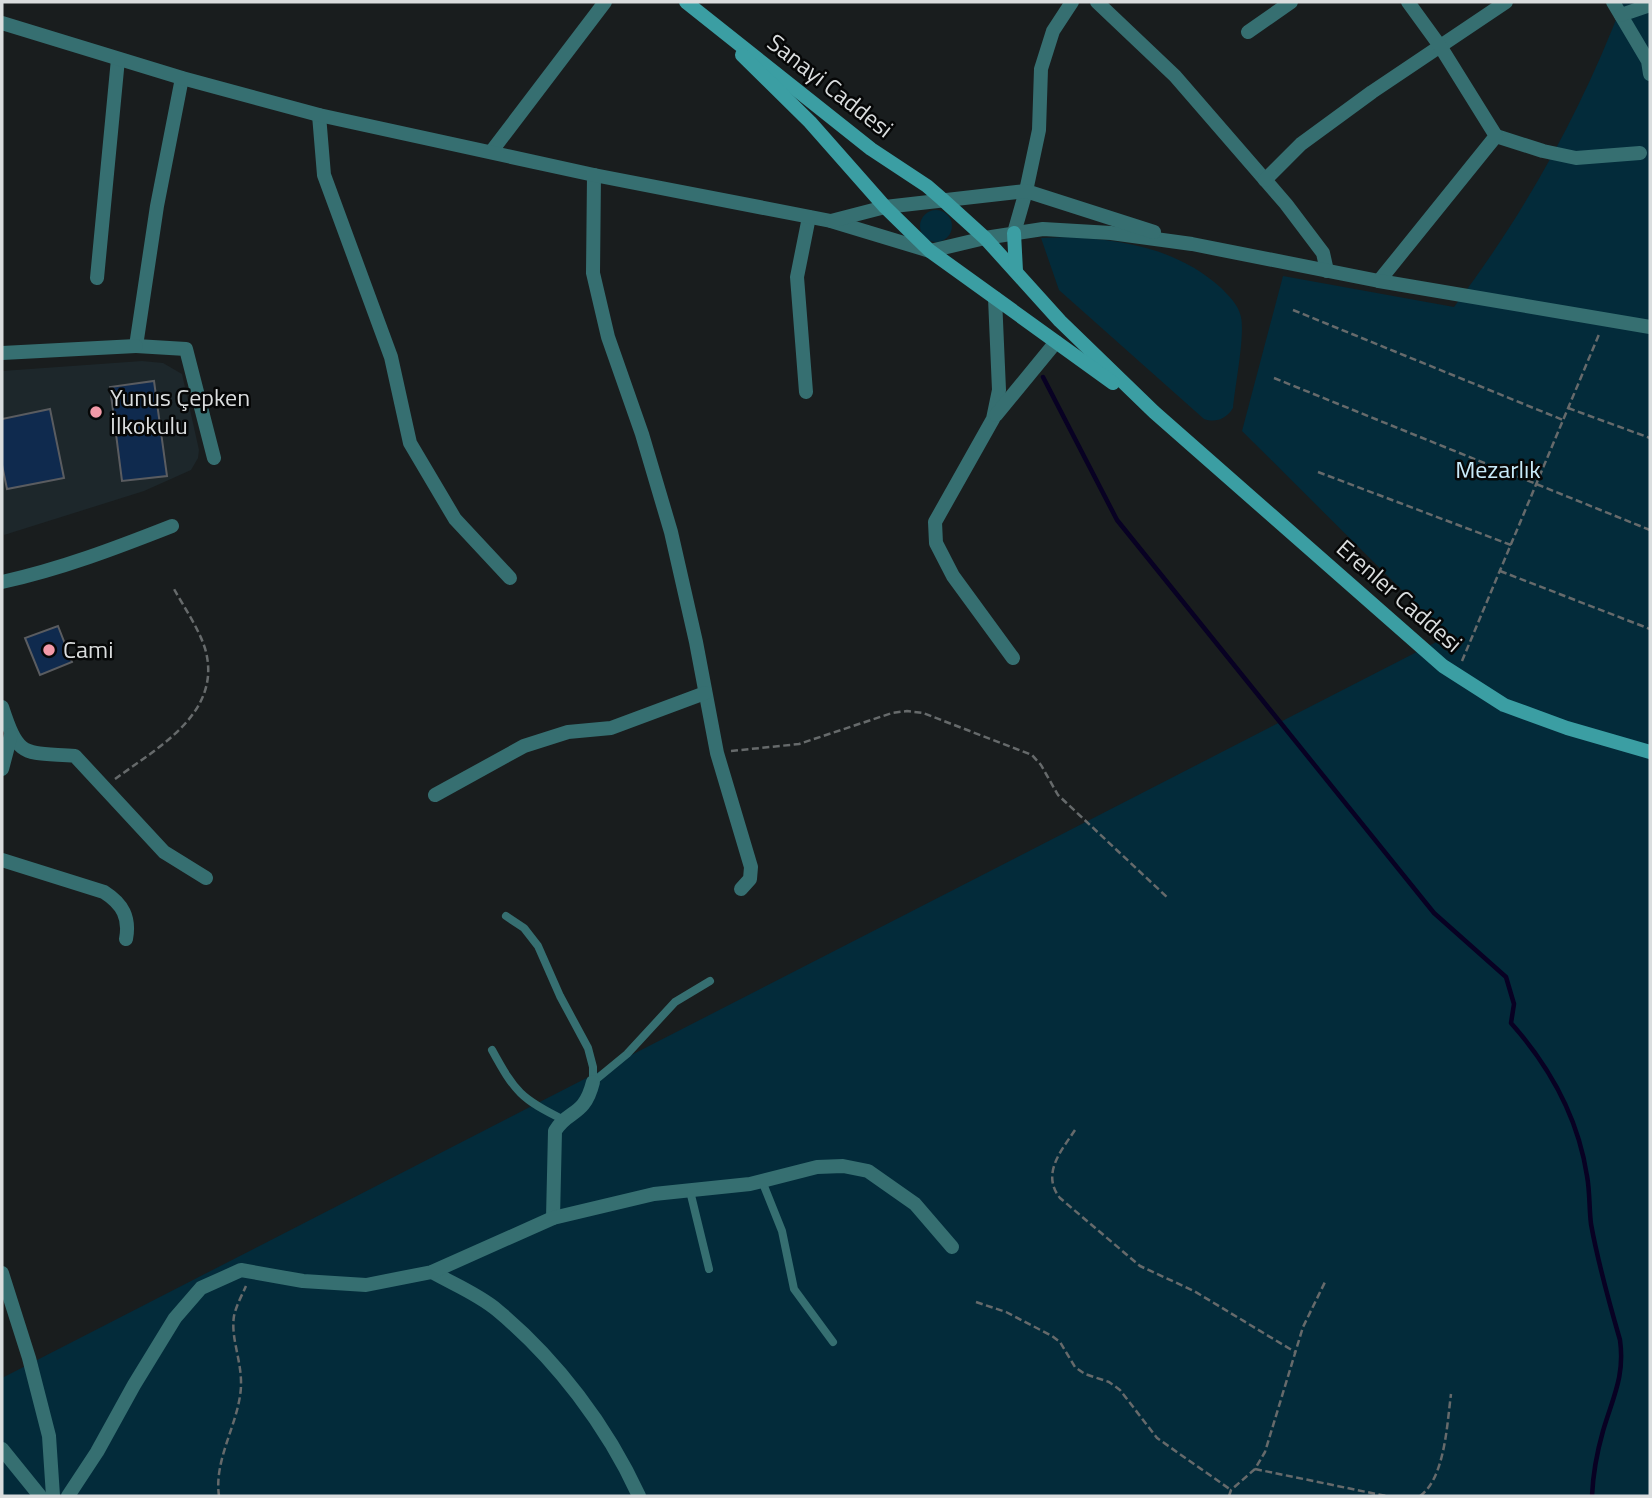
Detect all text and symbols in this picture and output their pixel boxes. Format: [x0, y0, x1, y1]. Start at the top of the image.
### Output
street label: Sanayi Caddesi [760, 25, 901, 146]
place label: Yunus Çepken İlkokulu [110, 379, 250, 443]
marker: Yunus Çepken İlkokulu [88, 404, 104, 420]
park label: Mezarlık [1455, 451, 1541, 487]
street label: Erenler Caddesi [1329, 530, 1471, 660]
place label: Cami [63, 631, 113, 667]
marker: Cami [41, 642, 57, 658]

